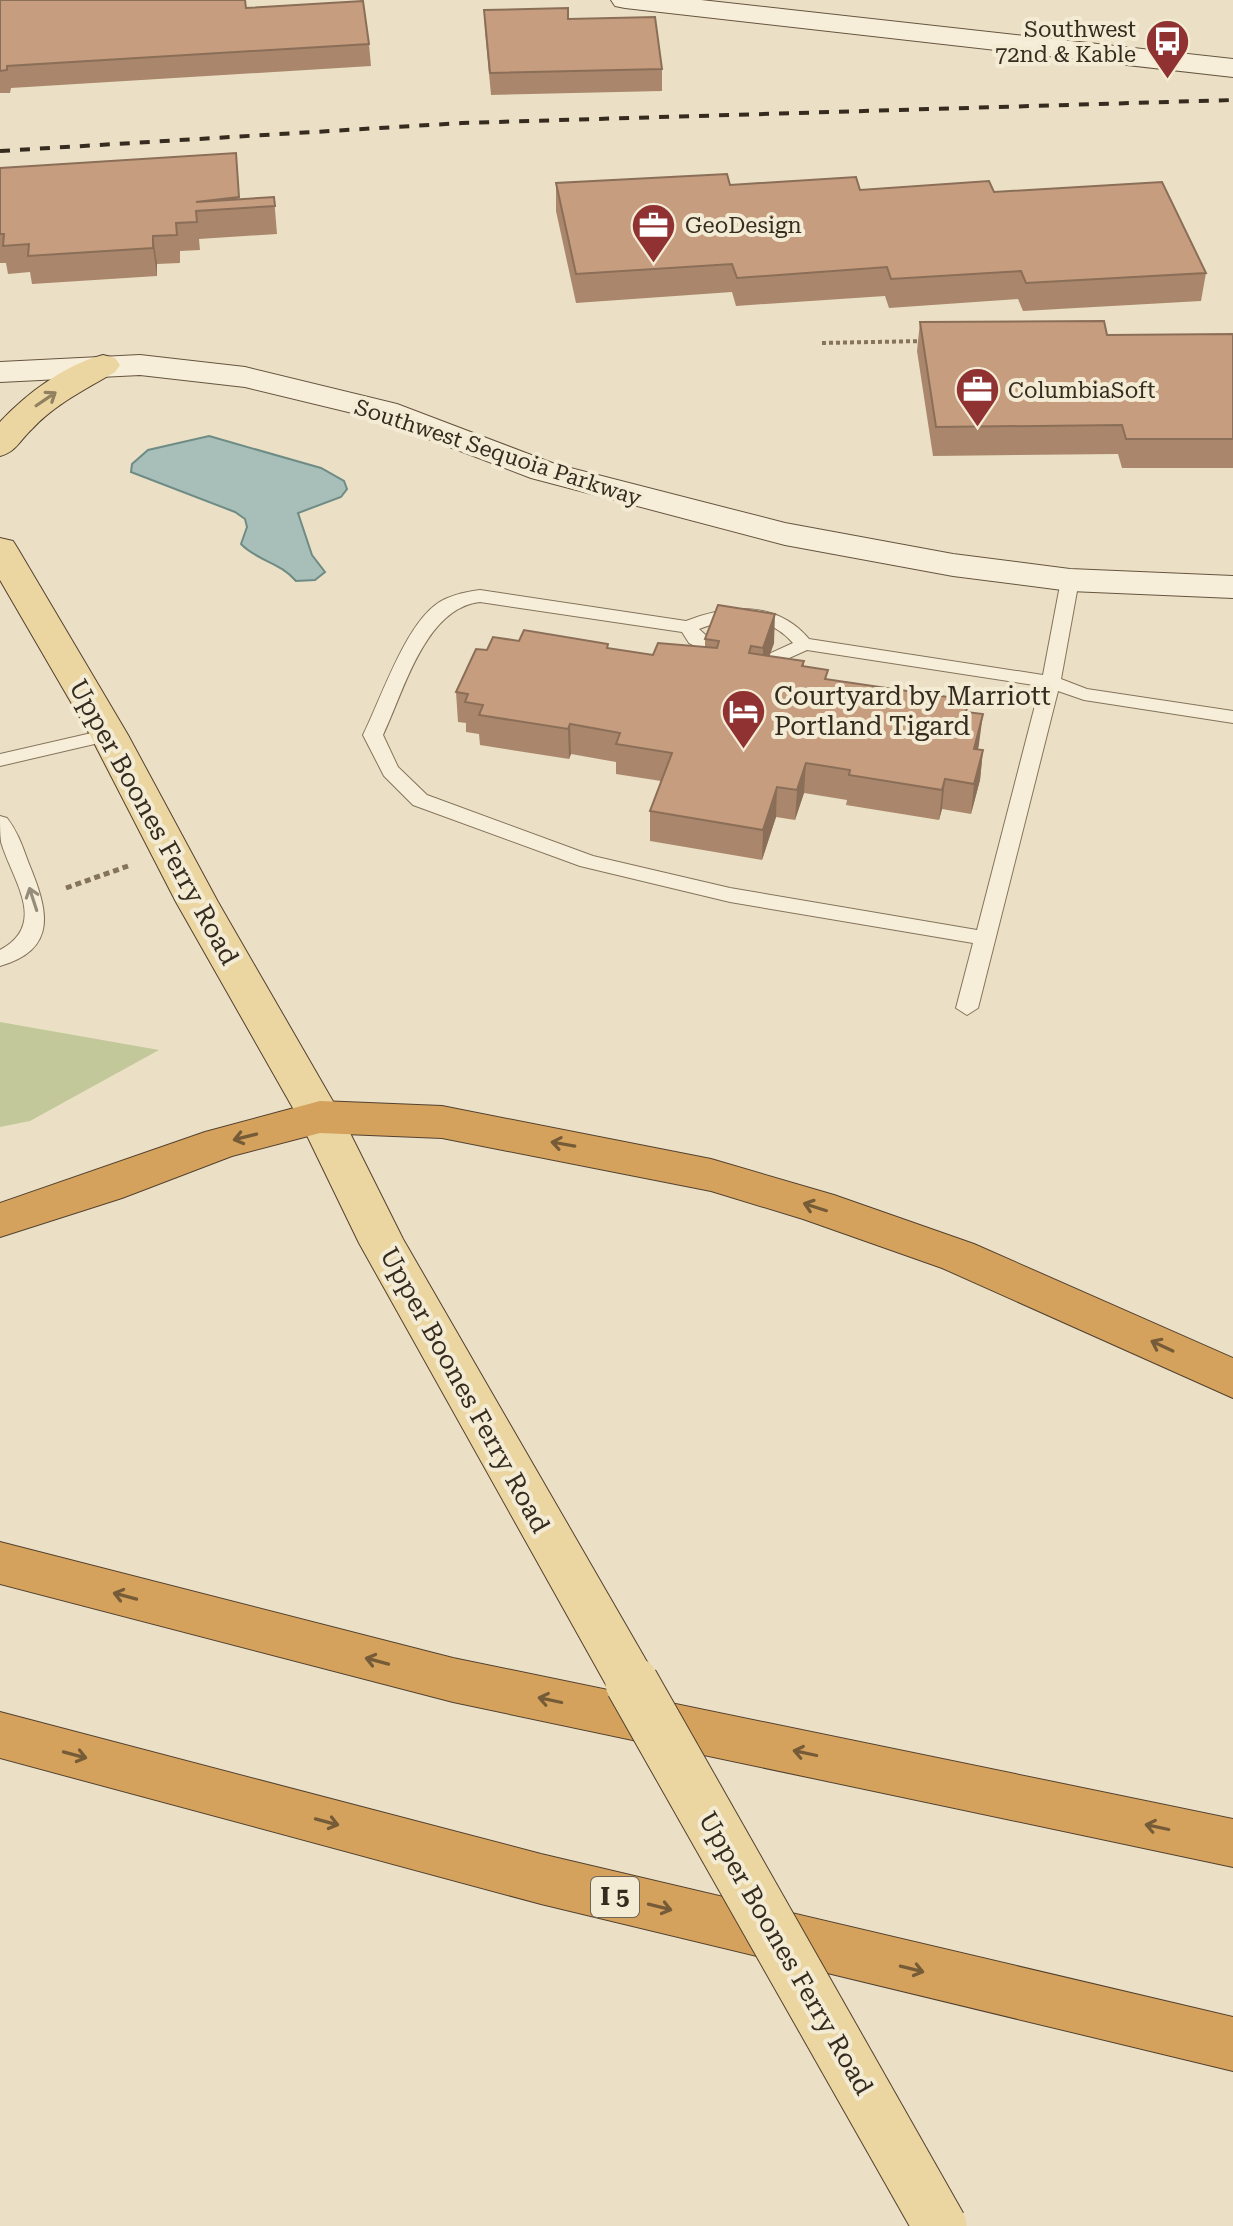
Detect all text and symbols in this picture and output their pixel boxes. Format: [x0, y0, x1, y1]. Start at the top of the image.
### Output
place label: Southwest 72nd & Kable [995, 17, 1136, 67]
bus stop icon: Southwest 72nd & Kable [1143, 18, 1191, 81]
office icon: GeoDesign [630, 201, 678, 264]
place label: GeoDesign [685, 213, 802, 238]
office icon: ColumbiaSoft [953, 366, 1001, 429]
place label: ColumbiaSoft [1008, 378, 1155, 403]
one-way arrow [35, 391, 57, 408]
street label: Southwest Sequoia Parkway [351, 394, 644, 511]
street label: Upper Boones Ferry Road [63, 674, 245, 970]
place label: Courtyard by Marriott Portland Tigard [774, 681, 1051, 741]
hotel icon: Courtyard by Marriott Portland Tigard [719, 687, 767, 750]
one-way arrow [25, 887, 40, 913]
one-way arrow [232, 1130, 258, 1145]
one-way arrow [551, 1136, 576, 1151]
one-way arrow [803, 1199, 828, 1213]
street label: Upper Boones Ferry Road [374, 1242, 556, 1538]
one-way arrow [1151, 1338, 1175, 1353]
one-way arrow [113, 1587, 139, 1602]
one-way arrow [365, 1652, 391, 1667]
one-way arrow [538, 1692, 564, 1707]
one-way arrow [793, 1744, 818, 1759]
one-way arrow [62, 1748, 88, 1763]
street label: Upper Boones Ferry Road [693, 1806, 880, 2100]
one-way arrow [313, 1815, 339, 1830]
one-way arrow [1144, 1819, 1170, 1834]
road number: I 5 [591, 1877, 639, 1917]
one-way arrow [646, 1901, 672, 1916]
one-way arrow [899, 1962, 925, 1977]

